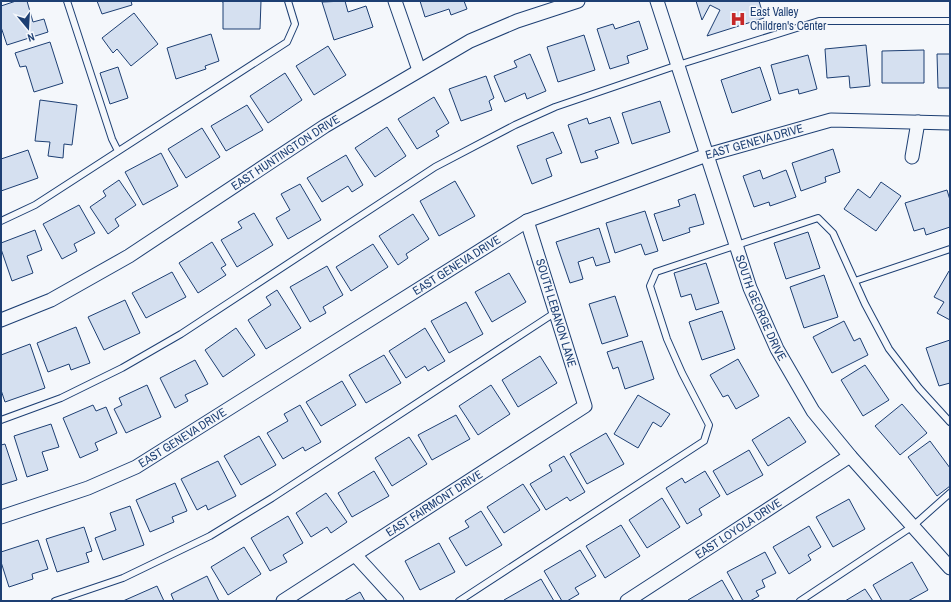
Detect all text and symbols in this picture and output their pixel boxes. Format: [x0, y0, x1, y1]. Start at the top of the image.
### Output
place label: East Valley Children's Center [750, 4, 827, 34]
north arrow [8, 8, 48, 48]
hospital icon: East Valley Children's Center [729, 10, 747, 28]
text: N [26, 30, 36, 45]
street label: EAST HUNTINGTON DRIVE [228, 111, 343, 194]
street label: EAST GENEVA DRIVE [704, 120, 805, 163]
street label: EAST GENEVA DRIVE [410, 232, 504, 299]
street label: SOUTH GEORGE DRIVE [732, 253, 790, 364]
street label: SOUTH LEBANON LANE [532, 257, 580, 369]
street label: EAST GENEVA DRIVE [135, 404, 229, 471]
street label: EAST FAIRMONT DRIVE [383, 466, 486, 540]
street label: EAST LOYOLA DRIVE [692, 495, 785, 562]

